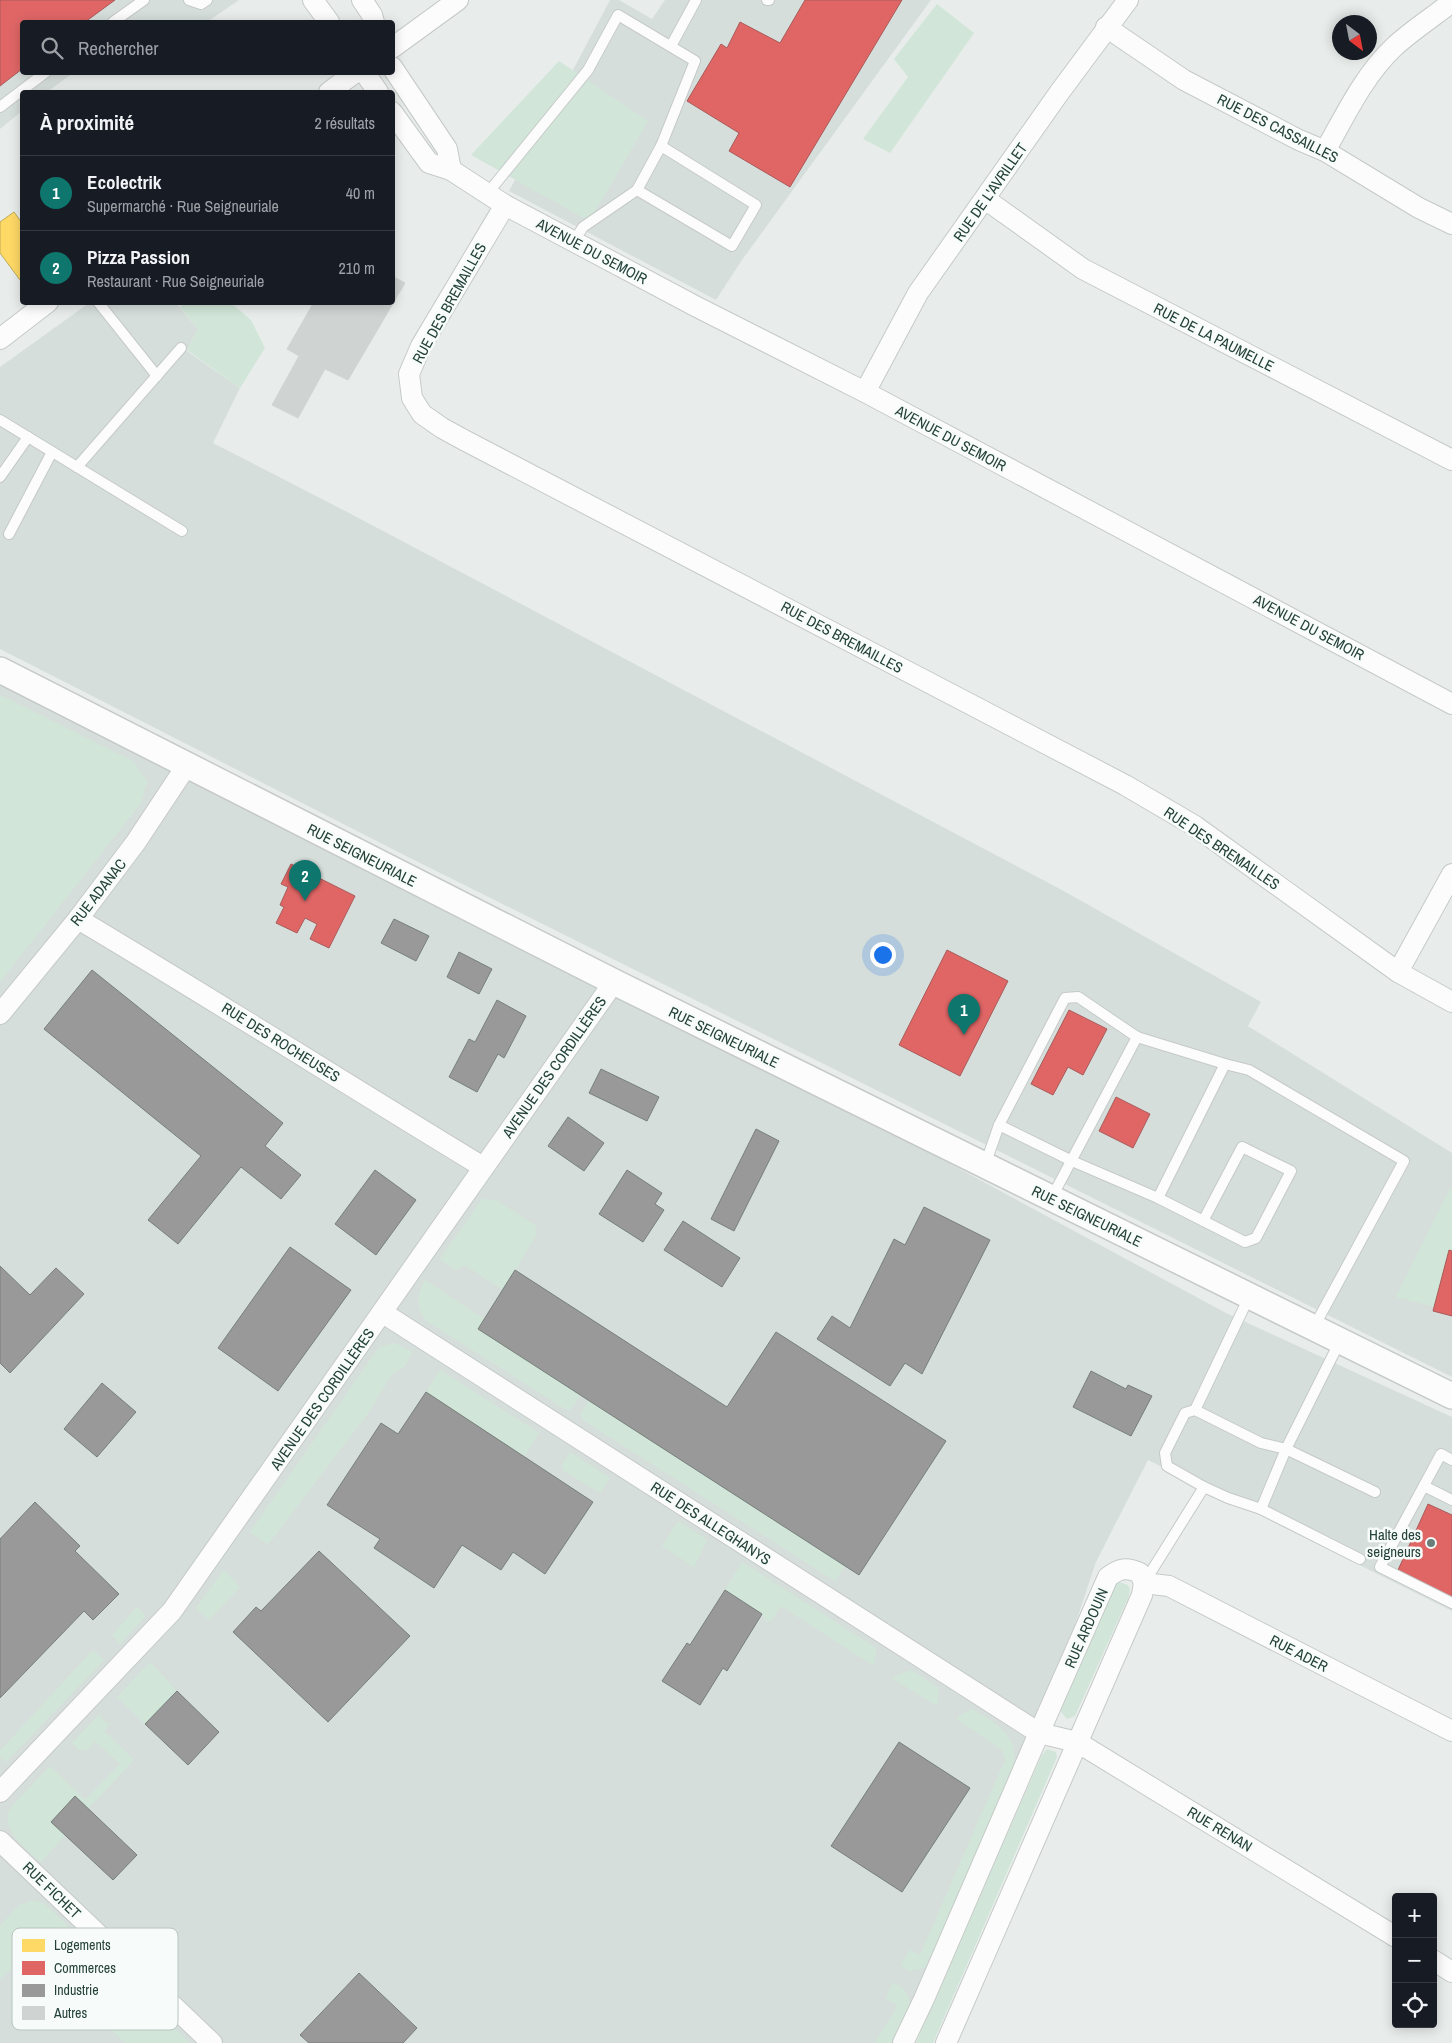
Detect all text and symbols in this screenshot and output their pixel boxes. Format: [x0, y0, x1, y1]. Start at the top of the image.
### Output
north arrow [1332, 15, 1377, 60]
search box [20, 20, 395, 75]
icon: search [38, 34, 66, 62]
text: Rechercher [78, 35, 159, 61]
street label: RUE DES CASSAILLES [1214, 88, 1342, 168]
text: À proximité [40, 108, 134, 137]
text: 2 résultats [314, 112, 375, 134]
street label: RUE DE L'AVRILLET [948, 138, 1032, 246]
text: Ecolectrik [87, 169, 161, 195]
text: 1 [52, 182, 60, 204]
text: 40 m [346, 182, 375, 204]
text: Supermarché · Rue Seigneuriale [87, 195, 279, 217]
street label: AVENUE DU SEMOIR [532, 212, 651, 289]
street label: RUE DES BREMAILLES [407, 239, 491, 367]
text: Pizza Passion [87, 244, 190, 270]
text: 2 [52, 257, 60, 279]
text: 210 m [339, 257, 375, 279]
text: Restaurant · Rue Seigneuriale [87, 270, 264, 292]
street label: RUE DE LA PAUMELLE [1150, 298, 1278, 376]
street label: AVENUE DU SEMOIR [891, 399, 1010, 476]
street label: AVENUE DU SEMOIR [1249, 588, 1368, 665]
street label: RUE DES BREMAILLES [777, 596, 907, 678]
street label: RUE DES BREMAILLES [1160, 801, 1284, 895]
street label: RUE SEIGNEURIALE [304, 818, 420, 892]
street label: RUE ADANAC [65, 854, 131, 930]
pin: 2 [289, 860, 321, 901]
your location [870, 942, 896, 968]
street label: AVENUE DES CORDILLÈRES [496, 992, 611, 1143]
pin: 1 [948, 994, 980, 1035]
street label: RUE DES ROCHEUSES [218, 997, 344, 1087]
street label: RUE SEIGNEURIALE [665, 1001, 783, 1073]
street label: RUE SEIGNEURIALE [1028, 1180, 1146, 1252]
street label: AVENUE DES CORDILLÈRES [264, 1324, 379, 1475]
street label: RUE DES ALLEGHANYS [647, 1476, 775, 1570]
place label: Halte des seigneurs [1367, 1524, 1421, 1562]
marker: Halte des seigneurs [1425, 1537, 1437, 1549]
street label: RUE ARDOUIN [1059, 1585, 1113, 1671]
street label: RUE ADER [1266, 1629, 1332, 1677]
street label: RUE RENAN [1184, 1801, 1256, 1857]
street label: RUE FICHET [18, 1857, 86, 1924]
map controls [1392, 1893, 1437, 2028]
button: + [1392, 1893, 1437, 1938]
legend [12, 1928, 178, 2030]
text: Logements [54, 1936, 111, 1954]
button: − [1392, 1938, 1437, 1983]
text: Commerces [54, 1959, 116, 1977]
text: Industrie [54, 1981, 99, 1999]
button: locate [1392, 1983, 1437, 2028]
text: Autres [53, 2004, 87, 2022]

